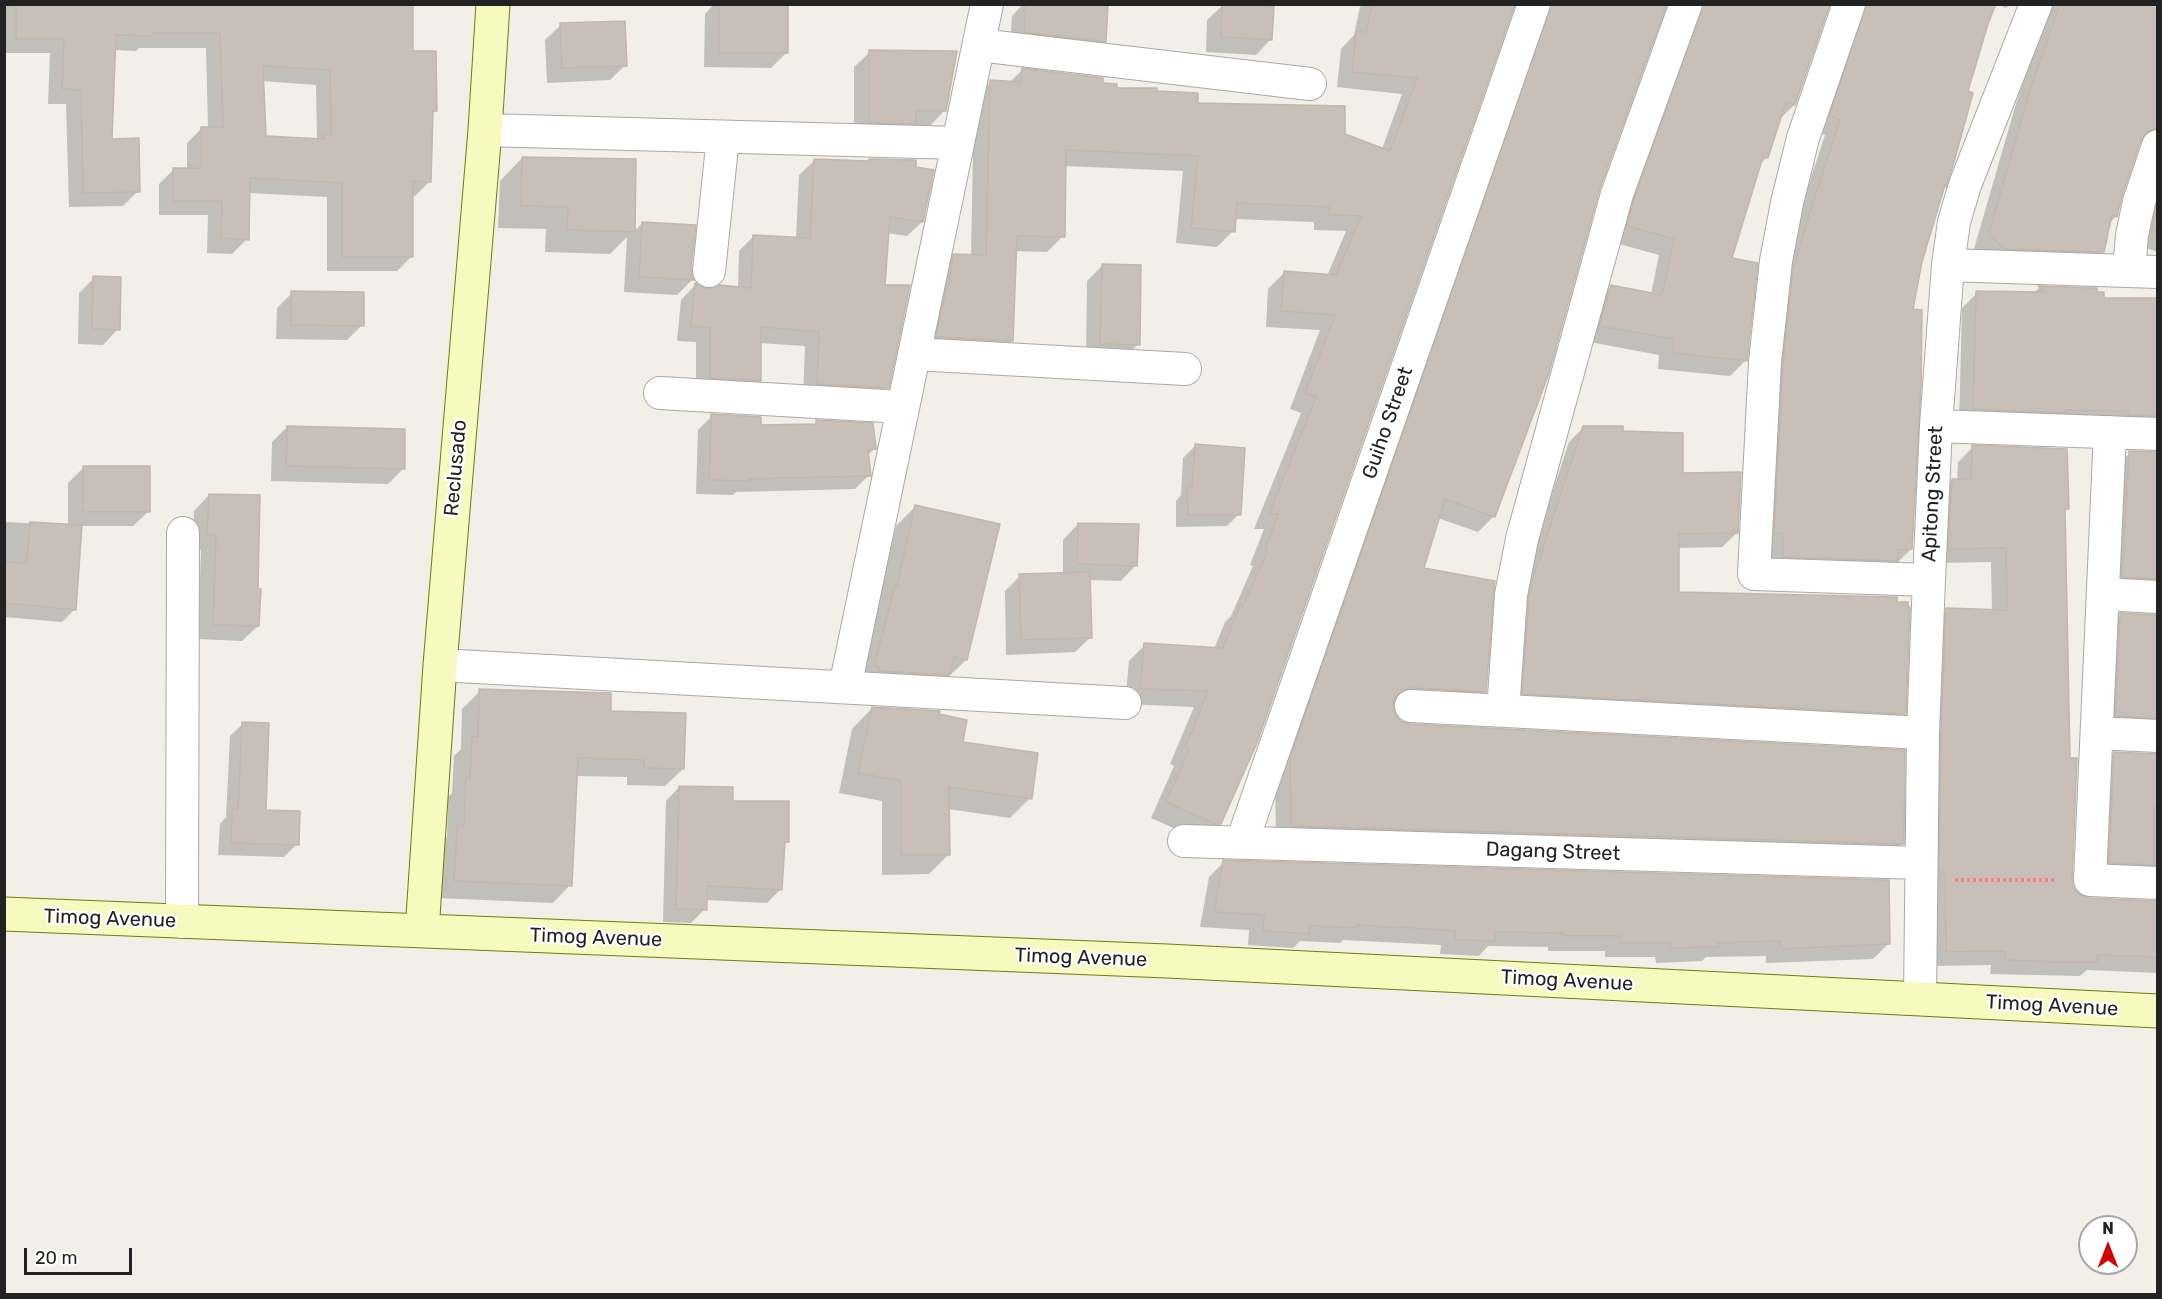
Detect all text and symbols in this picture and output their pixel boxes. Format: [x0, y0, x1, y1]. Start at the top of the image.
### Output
street label: Guiho Street [1358, 364, 1418, 482]
street label: Reclusado [440, 419, 472, 517]
street label: Apitong Street [1917, 425, 1949, 563]
street label: Dagang Street [1485, 838, 1621, 866]
street label: Timog Avenue [43, 905, 177, 933]
street label: Timog Avenue [529, 924, 663, 952]
street label: Timog Avenue [1014, 944, 1148, 972]
street label: Timog Avenue [1500, 966, 1634, 996]
street label: Timog Avenue [1985, 991, 2119, 1021]
north arrow [2078, 1215, 2138, 1275]
text: N [2102, 1219, 2114, 1238]
scale bar [27, 1236, 135, 1274]
text: 20 m [35, 1247, 77, 1269]

